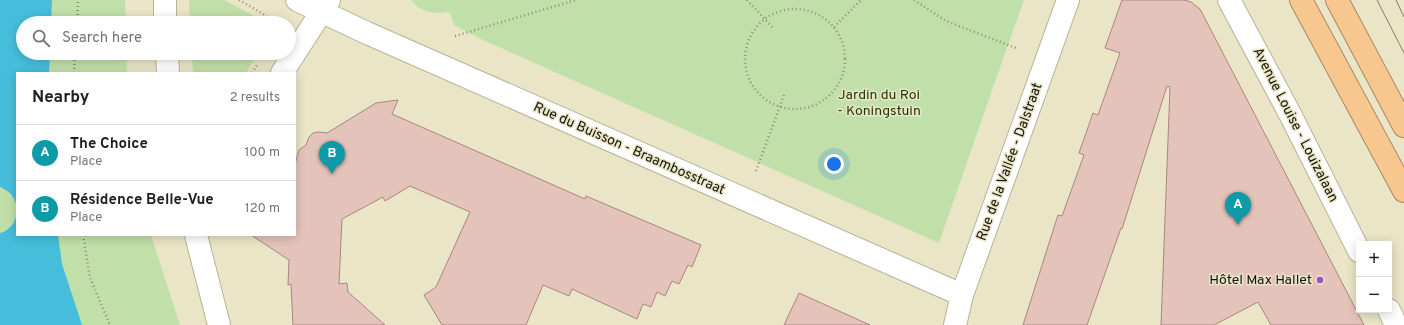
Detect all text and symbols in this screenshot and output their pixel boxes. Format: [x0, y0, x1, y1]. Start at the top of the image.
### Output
search box [16, 16, 296, 60]
icon: search [30, 27, 52, 49]
text: Search here [62, 29, 142, 48]
street label: Avenue Louise - Louizalaan [1249, 45, 1341, 205]
street label: Rue de la Vallée - Dalstraat [973, 81, 1047, 243]
text: Nearby [32, 87, 89, 109]
park label: Jardin du Roi - Koningstuin [837, 87, 921, 120]
text: 2 results [230, 90, 280, 106]
street label: Rue du Buisson - Braambosstraat [531, 99, 727, 199]
text: The Choice [70, 135, 148, 154]
pin: B [319, 141, 345, 174]
text: A [40, 145, 50, 161]
text: 100 m [244, 145, 280, 161]
text: Place [70, 154, 102, 170]
your location [824, 154, 844, 174]
text: Résidence Belle-Vue [70, 191, 214, 210]
pin: A [1225, 192, 1251, 225]
text: B [41, 201, 49, 217]
text: 120 m [245, 201, 280, 217]
text: Place [70, 210, 102, 226]
map controls [1356, 241, 1392, 313]
button: + [1356, 241, 1392, 277]
place label: Hôtel Max Hallet [1209, 272, 1312, 289]
marker: Hôtel Max Hallet [1315, 275, 1325, 285]
button: − [1356, 277, 1392, 313]

